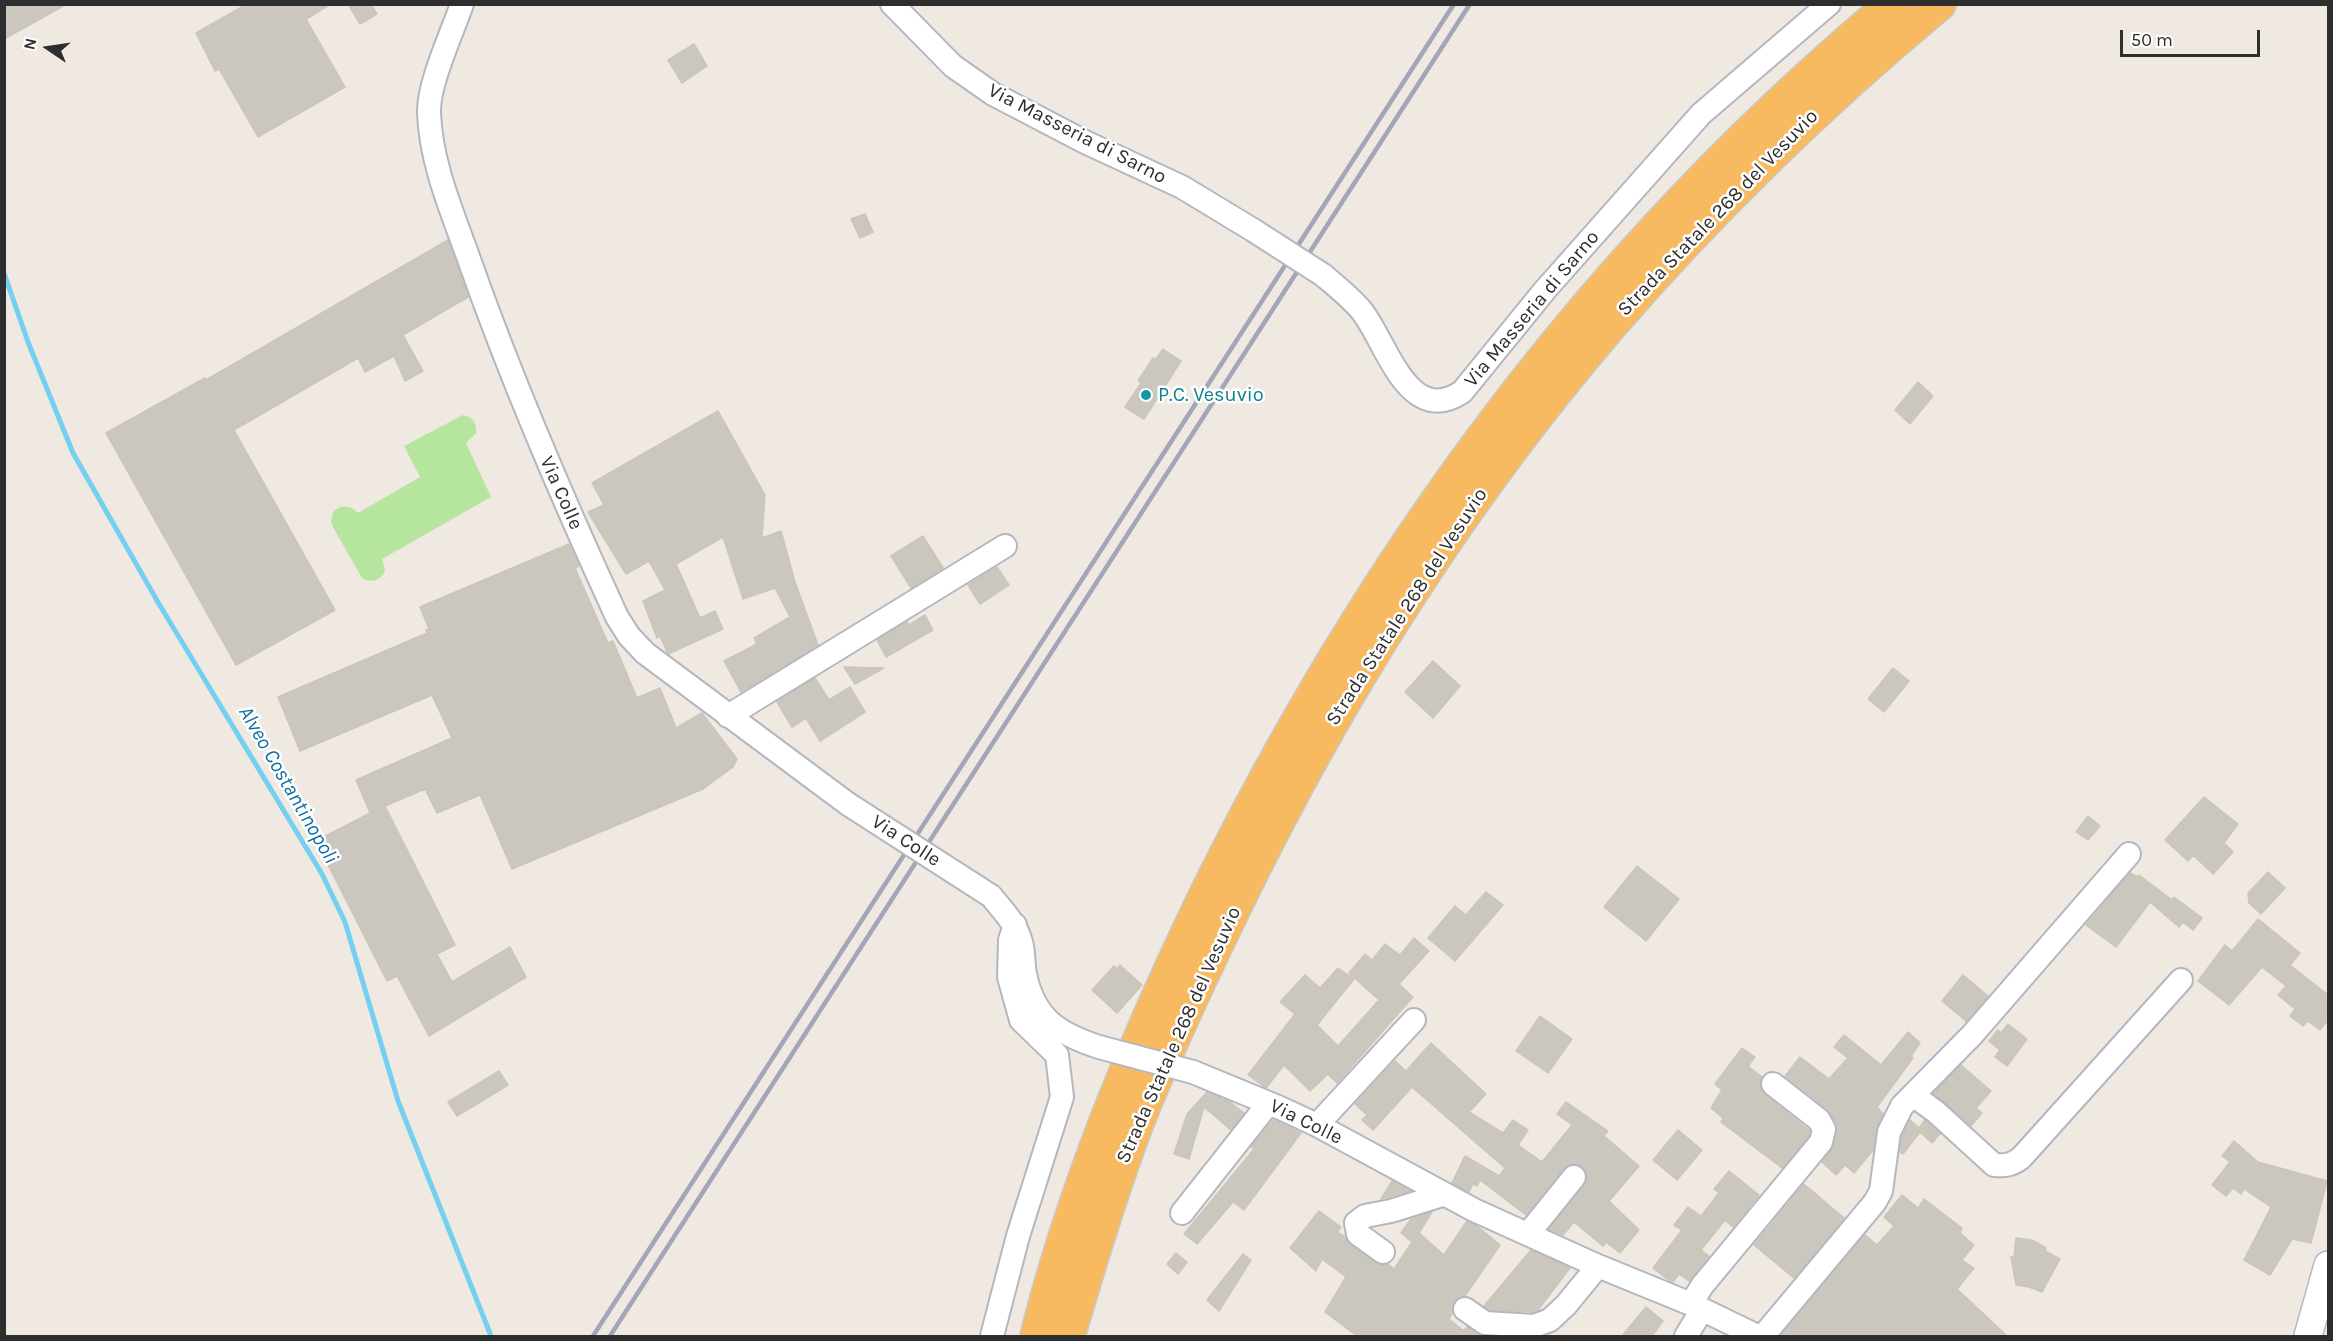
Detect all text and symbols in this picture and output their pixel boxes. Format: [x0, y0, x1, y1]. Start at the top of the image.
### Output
north arrow [18, 18, 78, 78]
scale bar [2123, 18, 2262, 56]
text: 50 m [2131, 29, 2173, 51]
text: N [19, 36, 41, 52]
street label: Via Masseria di Sarno [984, 79, 1170, 189]
street label: Strada Statale 268 del Vesuvio [1613, 105, 1823, 321]
street label: Via Masseria di Sarno [1459, 226, 1605, 392]
place label: P.C. Vesuvio [1158, 383, 1264, 407]
marker: P.C. Vesuvio [1139, 388, 1153, 402]
street label: Via Colle [534, 453, 588, 533]
street label: Strada Statale 268 del Vesuvio [1321, 484, 1493, 730]
water label: Alveo Costantinopoli [233, 702, 343, 868]
street label: Via Colle [867, 810, 945, 872]
street label: Strada Statale 268 del Vesuvio [1111, 903, 1247, 1167]
street label: Via Colle [1266, 1094, 1346, 1150]

